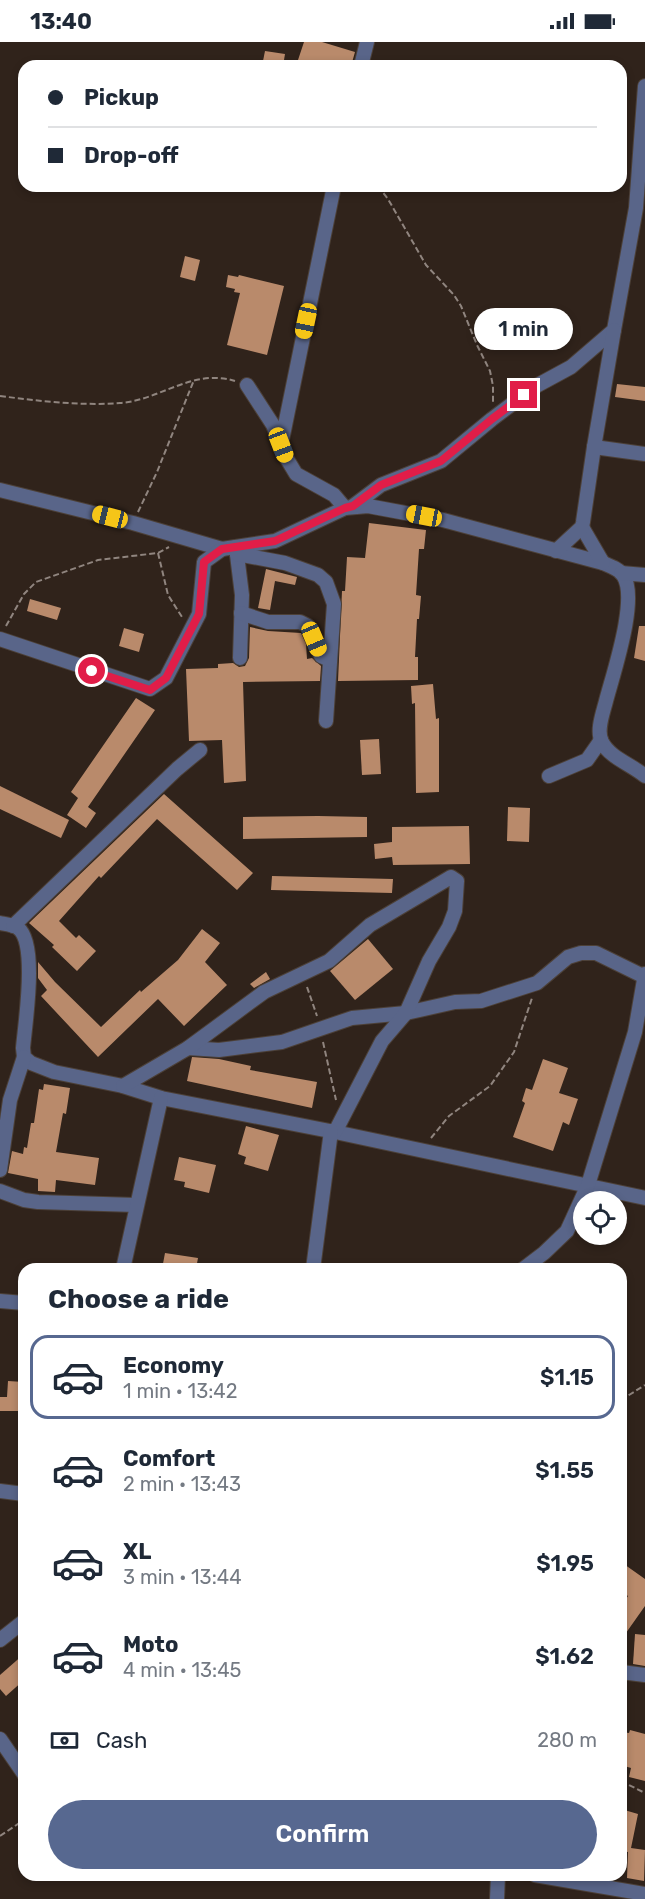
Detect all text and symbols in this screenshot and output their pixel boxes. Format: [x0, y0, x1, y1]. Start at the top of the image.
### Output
text: 13:40 [30, 8, 92, 35]
text: Pickup [84, 84, 159, 111]
text: Drop-off [84, 142, 179, 169]
car [293, 302, 319, 340]
callout: 1 min [474, 308, 574, 350]
text: 1 min [498, 317, 549, 341]
route end [510, 381, 537, 408]
car [266, 425, 296, 465]
car [90, 504, 130, 530]
car [405, 504, 443, 528]
car [299, 619, 329, 659]
route start [78, 657, 105, 684]
map controls [573, 1191, 627, 1245]
button: locate [573, 1191, 627, 1245]
text: Choose a ride [48, 1283, 229, 1315]
icon: car [51, 1350, 105, 1404]
text: Economy [123, 1352, 224, 1379]
text: $1.15 [540, 1364, 594, 1391]
text: 1 min · 13:42 [123, 1379, 237, 1403]
icon: car [51, 1443, 105, 1497]
text: Comfort [123, 1445, 215, 1472]
text: $1.55 [535, 1457, 594, 1484]
text: 2 min · 13:43 [123, 1472, 241, 1496]
icon: car [51, 1536, 105, 1590]
text: XL [123, 1538, 151, 1565]
text: $1.95 [536, 1550, 594, 1577]
text: 3 min · 13:44 [123, 1565, 242, 1589]
icon: car [51, 1629, 105, 1683]
text: Moto [123, 1631, 178, 1658]
text: $1.62 [535, 1643, 594, 1670]
text: 4 min · 13:45 [123, 1658, 241, 1682]
icon: cash [48, 1724, 81, 1757]
text: Cash [96, 1727, 147, 1754]
text: 280 m [537, 1728, 597, 1752]
button: Confirm [48, 1800, 597, 1869]

